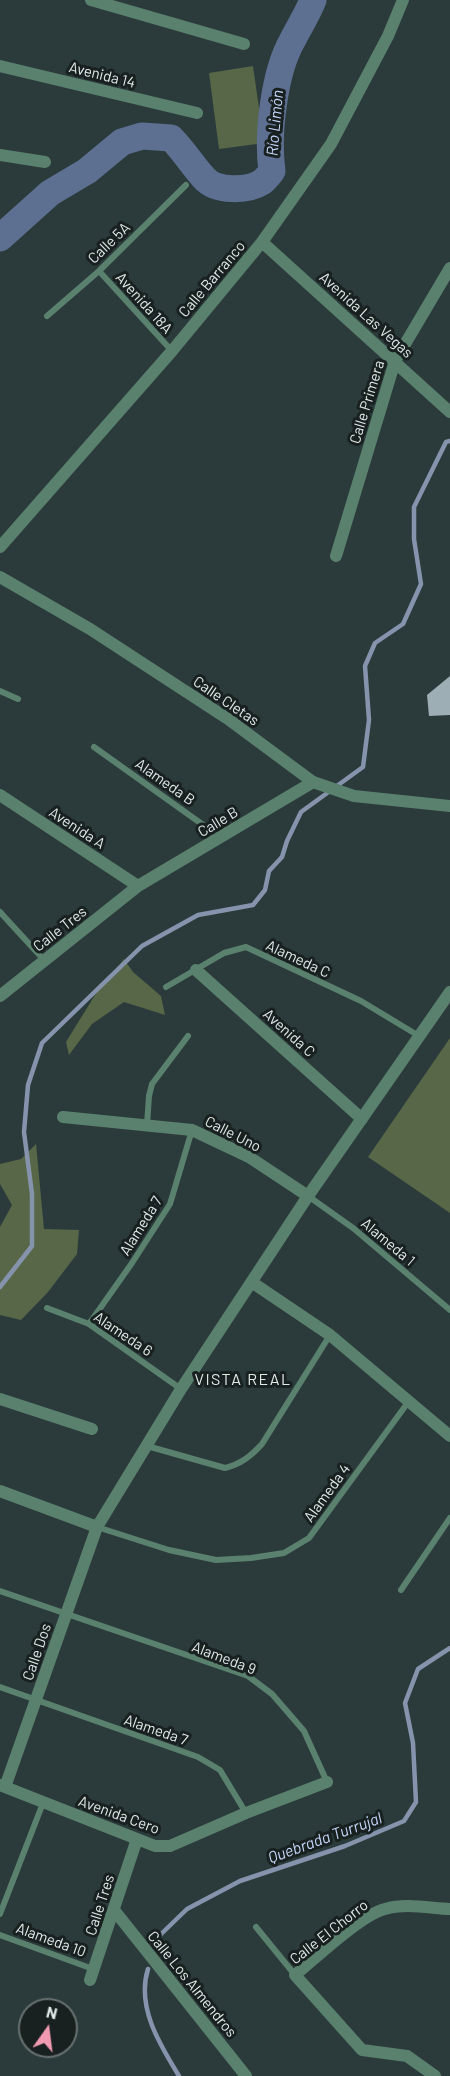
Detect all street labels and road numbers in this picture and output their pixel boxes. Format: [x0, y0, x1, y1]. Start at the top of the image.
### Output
street label: Avenida 14 [67, 58, 137, 92]
street label: Calle 5A [84, 219, 134, 267]
street label: Calle Barranco [175, 237, 249, 321]
street label: Avenida Las Vegas [315, 268, 417, 362]
street label: Avenida 18A [112, 269, 176, 337]
street label: Calle Primera [346, 358, 388, 446]
street label: Calle Cletas [190, 672, 262, 730]
street label: Alameda B [132, 755, 198, 809]
street label: Avenida A [46, 803, 108, 853]
street label: Calle B [195, 803, 241, 841]
street label: Calle Tres [30, 903, 90, 955]
street label: Alameda C [263, 936, 333, 982]
street label: Avenida C [259, 1005, 319, 1061]
street label: Calle Uno [202, 1112, 264, 1156]
street label: Alameda 7 [116, 1193, 166, 1259]
street label: Alameda 1 [357, 1214, 419, 1270]
street label: Alameda 6 [90, 1308, 156, 1360]
street label: Alameda 4 [300, 1460, 354, 1526]
street label: Calle Dos [19, 1621, 55, 1683]
street label: Alameda 9 [189, 1638, 259, 1678]
street label: Alameda 7 [122, 1711, 190, 1749]
street label: Avenida Cero [76, 1792, 162, 1838]
street label: Calle Tres [82, 1872, 118, 1938]
street label: Calle El Chorro [286, 1896, 372, 1968]
street label: Alameda 10 [14, 1919, 88, 1961]
street label: Calle Los Almendros [144, 1927, 240, 2041]

